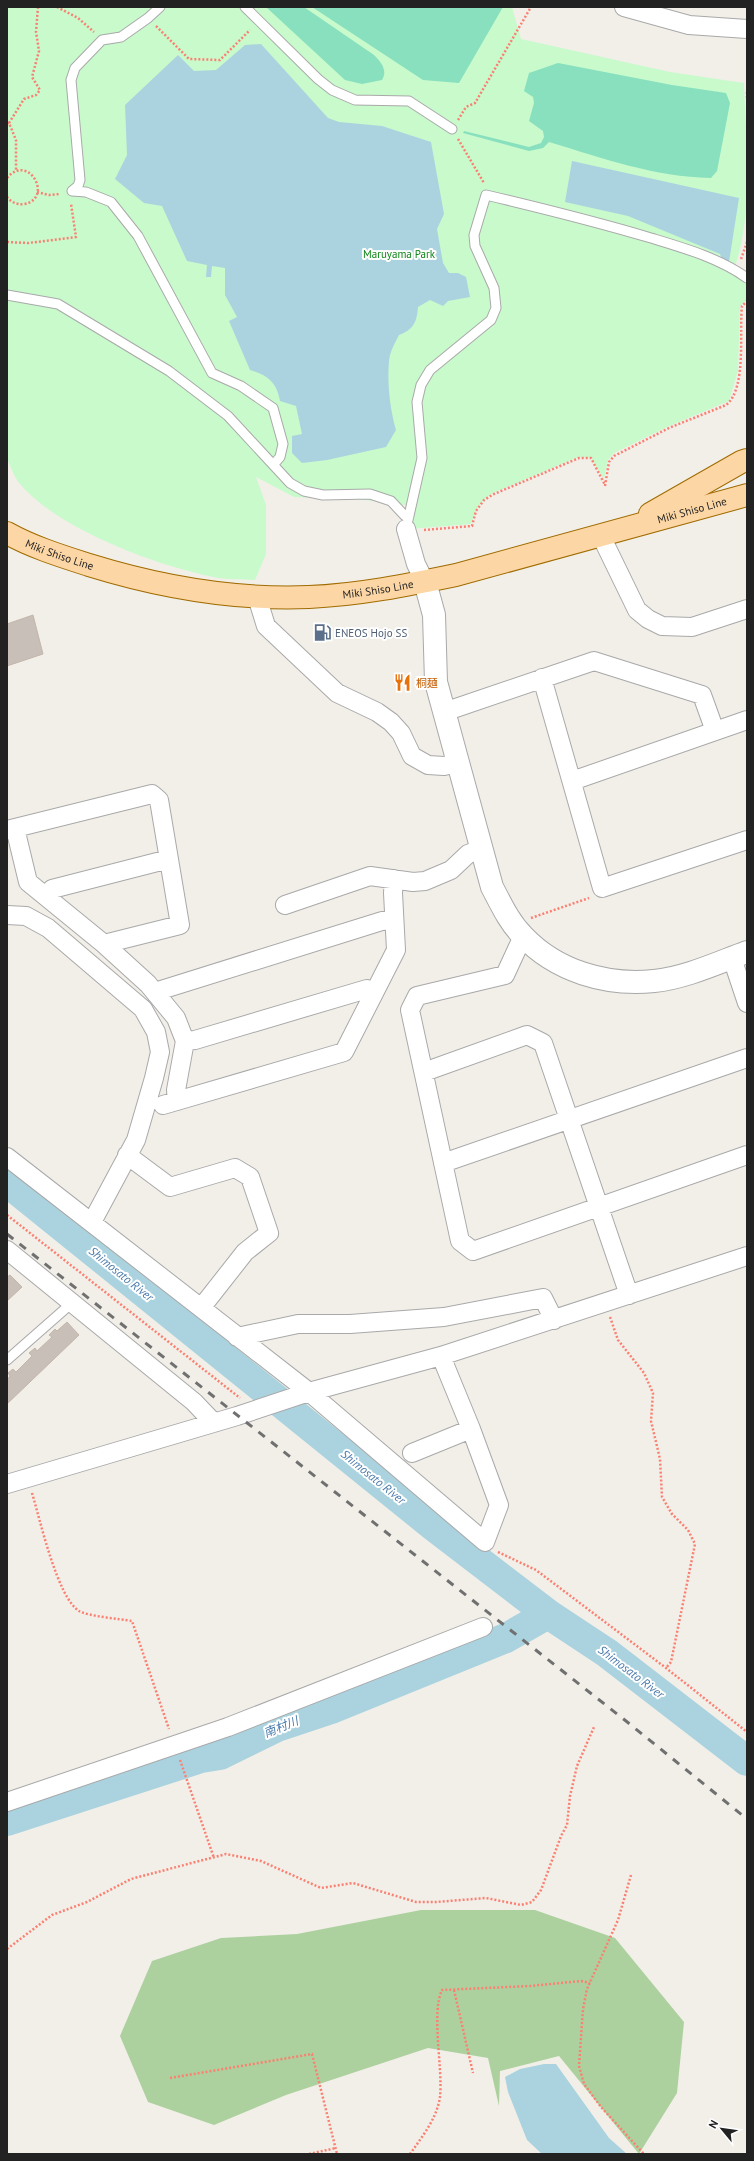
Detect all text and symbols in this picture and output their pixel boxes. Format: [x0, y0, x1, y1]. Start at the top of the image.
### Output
park label: Maruyama Park [363, 247, 436, 261]
street label: Miki Shiso Line [656, 494, 729, 526]
street label: Miki Shiso Line [23, 536, 96, 573]
street label: Miki Shiso Line [342, 577, 415, 601]
fuel station icon: ENEOS Hojo SS [312, 623, 332, 643]
place label: ENEOS Hojo SS [335, 626, 407, 640]
restaurant icon: 桐麺 [393, 673, 413, 693]
place label: 桐麺 [416, 676, 438, 690]
water label: Shimosato River [86, 1243, 157, 1305]
water label: Shimosato River [338, 1446, 409, 1508]
water label: Shimosato River [595, 1642, 668, 1702]
water label: 南村川 [261, 1712, 302, 1740]
north arrow [702, 2109, 742, 2149]
text: N [705, 2118, 721, 2131]

